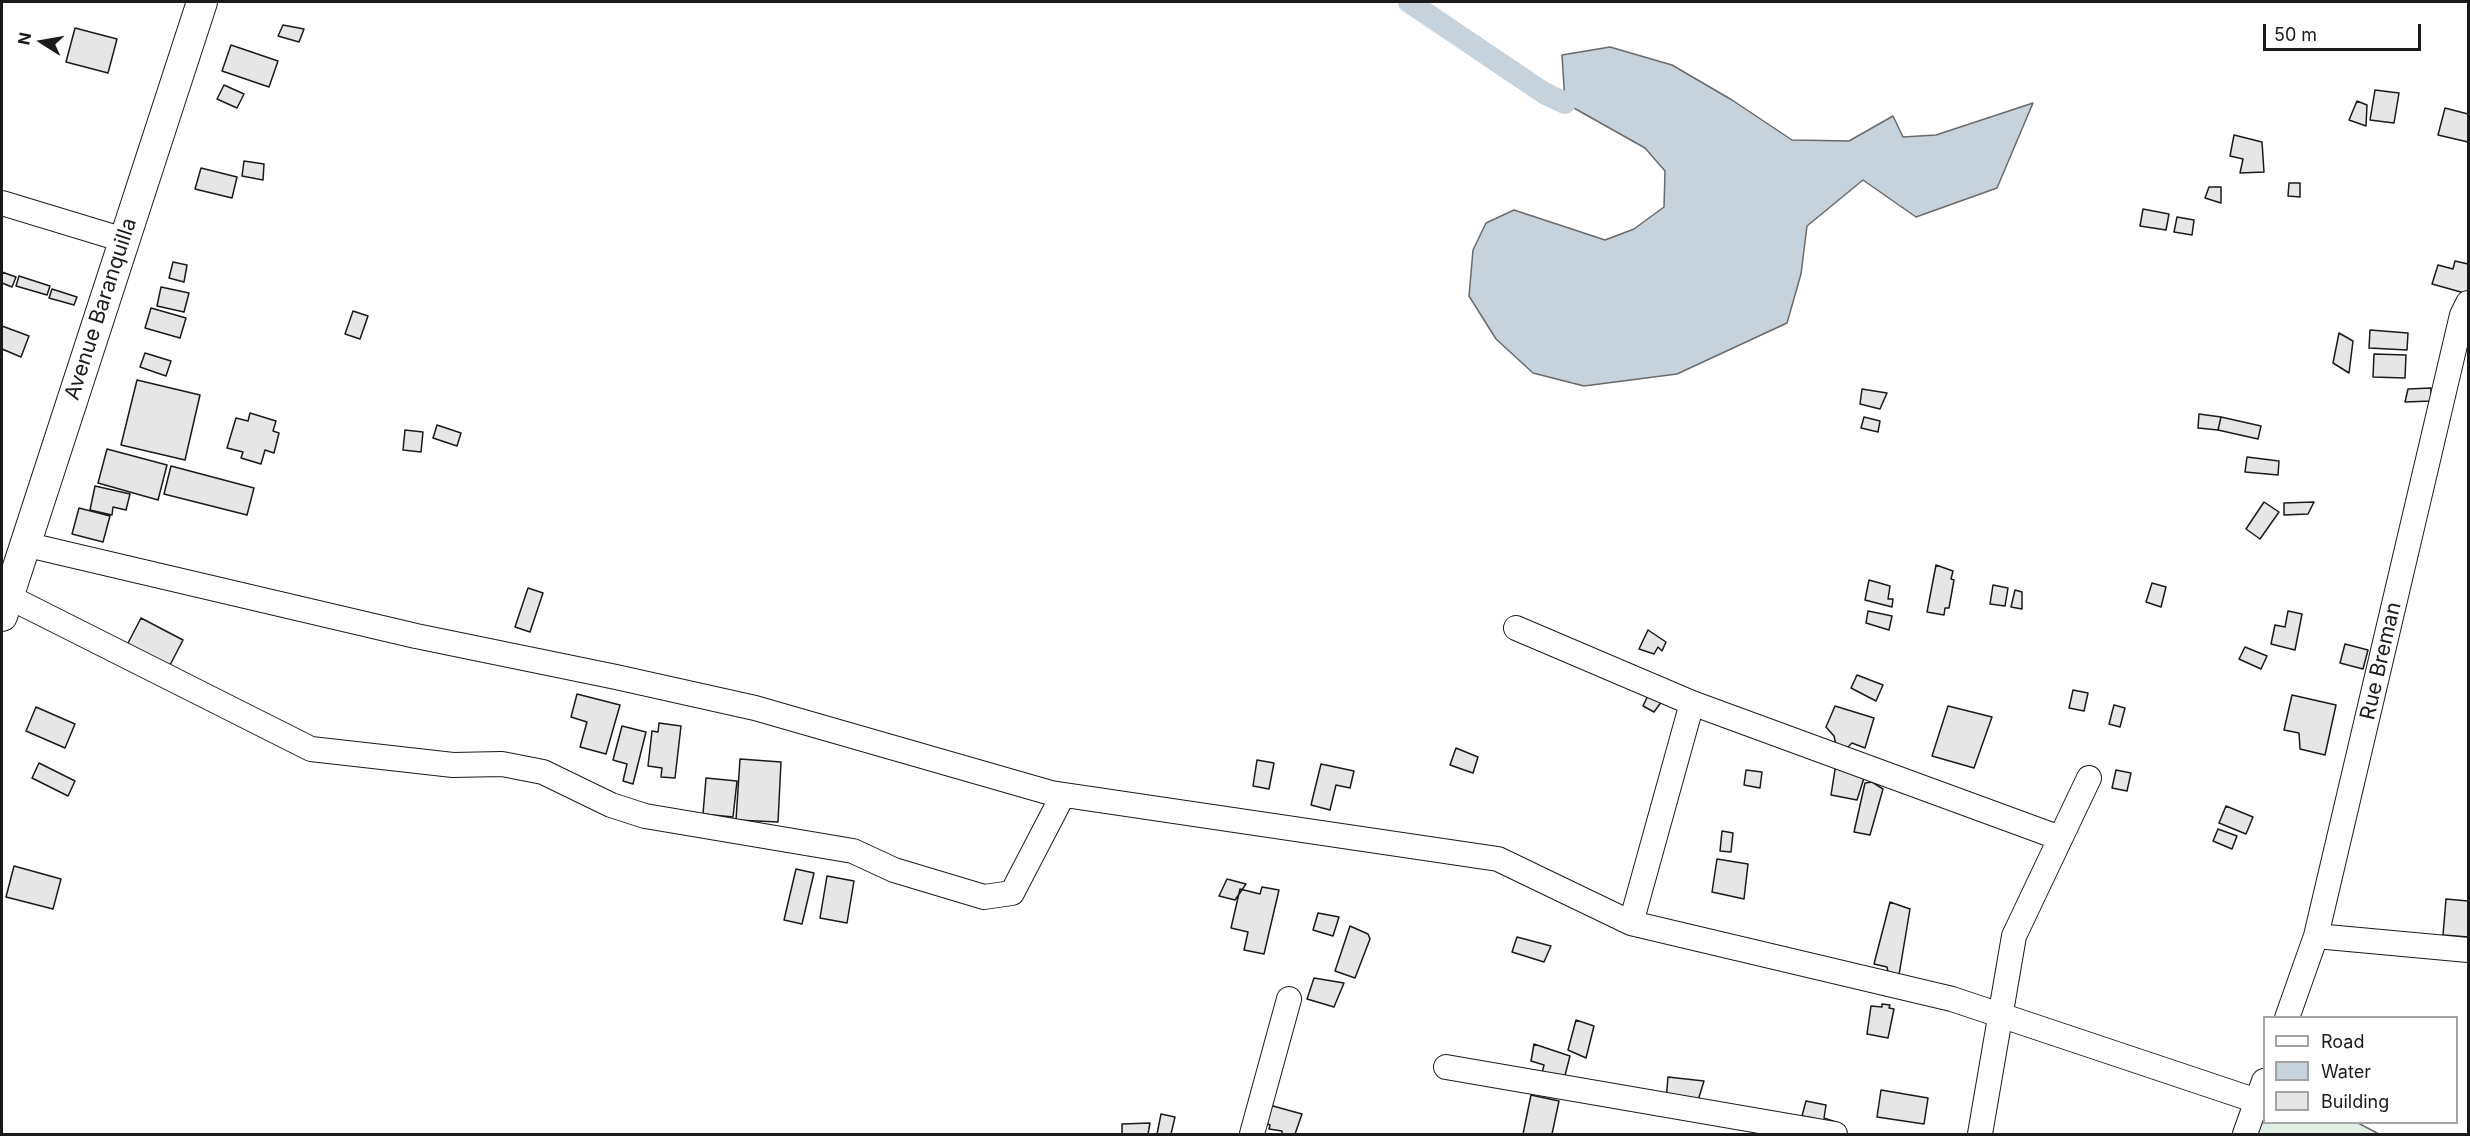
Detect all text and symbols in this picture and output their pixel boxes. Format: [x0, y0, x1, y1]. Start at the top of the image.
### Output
north arrow [12, 12, 72, 72]
scale bar [2266, 12, 2424, 50]
text: 50 m [2274, 24, 2317, 45]
text: N [13, 31, 35, 46]
street label: Avenue Baranquilla [60, 215, 142, 403]
street label: Rue Breman [2355, 600, 2407, 722]
legend [2263, 1016, 2458, 1124]
text: Road [2321, 1031, 2364, 1052]
text: Water [2321, 1061, 2371, 1082]
text: Building [2321, 1091, 2389, 1112]

